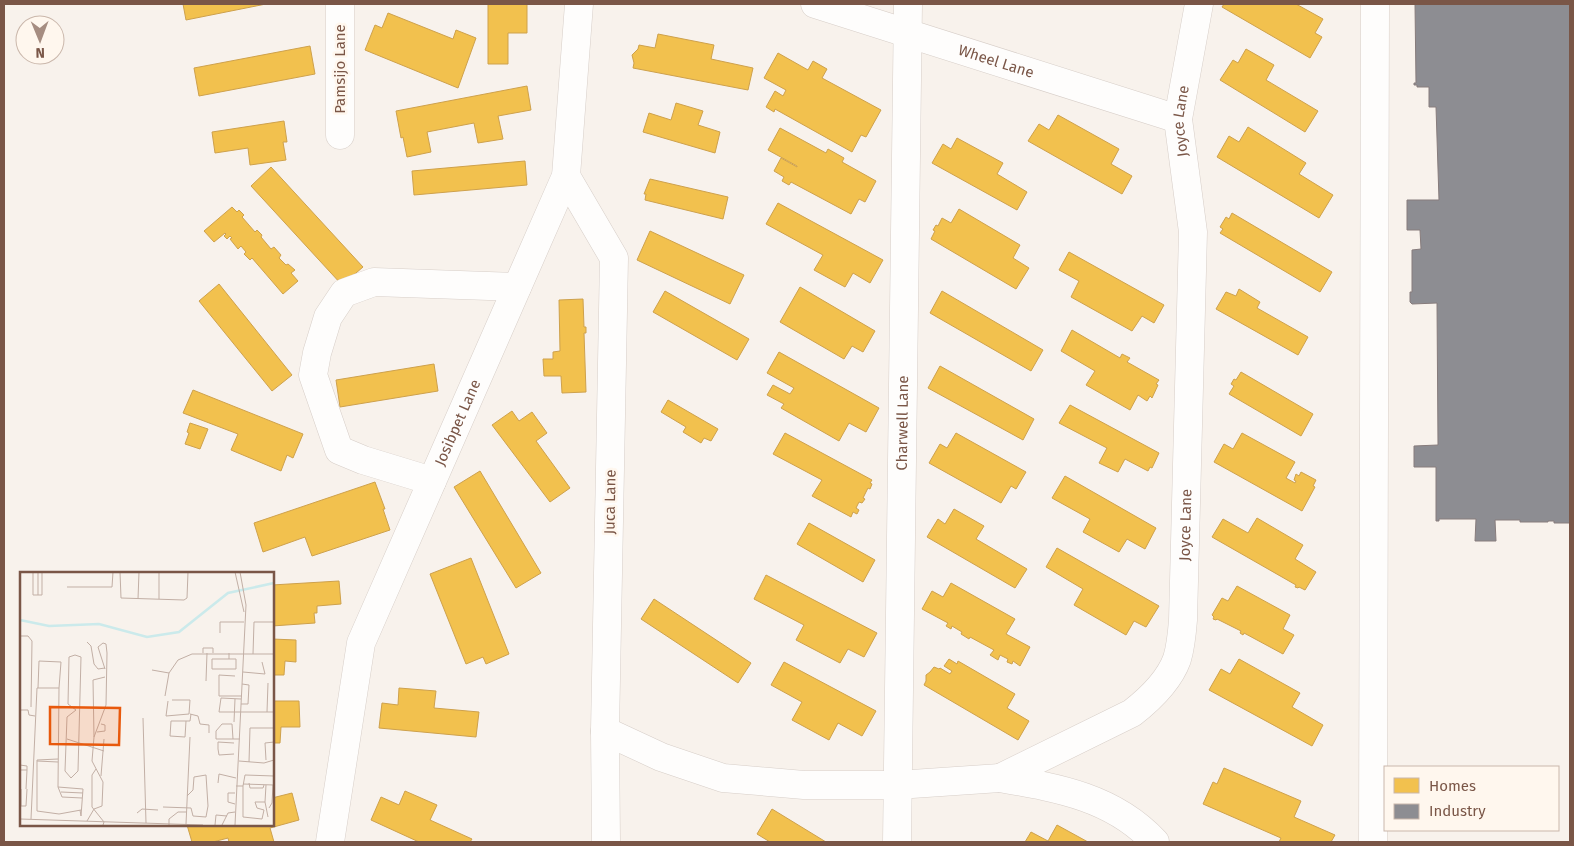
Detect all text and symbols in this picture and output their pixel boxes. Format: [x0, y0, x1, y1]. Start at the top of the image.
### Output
north arrow [15, 15, 65, 65]
street label: Pamsijo Lane [331, 24, 349, 114]
street label: Wheel Lane [956, 41, 1036, 82]
text: N [35, 44, 45, 61]
street label: Joyce Lane [1169, 84, 1193, 158]
street label: Charwell Lane [893, 375, 912, 471]
street label: Josibpet Lane [431, 377, 485, 469]
street label: Juca Lane [600, 469, 620, 535]
street label: Joyce Lane [1176, 489, 1195, 561]
inset map [20, 572, 274, 826]
legend [1384, 766, 1559, 831]
text: Homes [1429, 777, 1476, 795]
text: Industry [1429, 802, 1486, 820]

